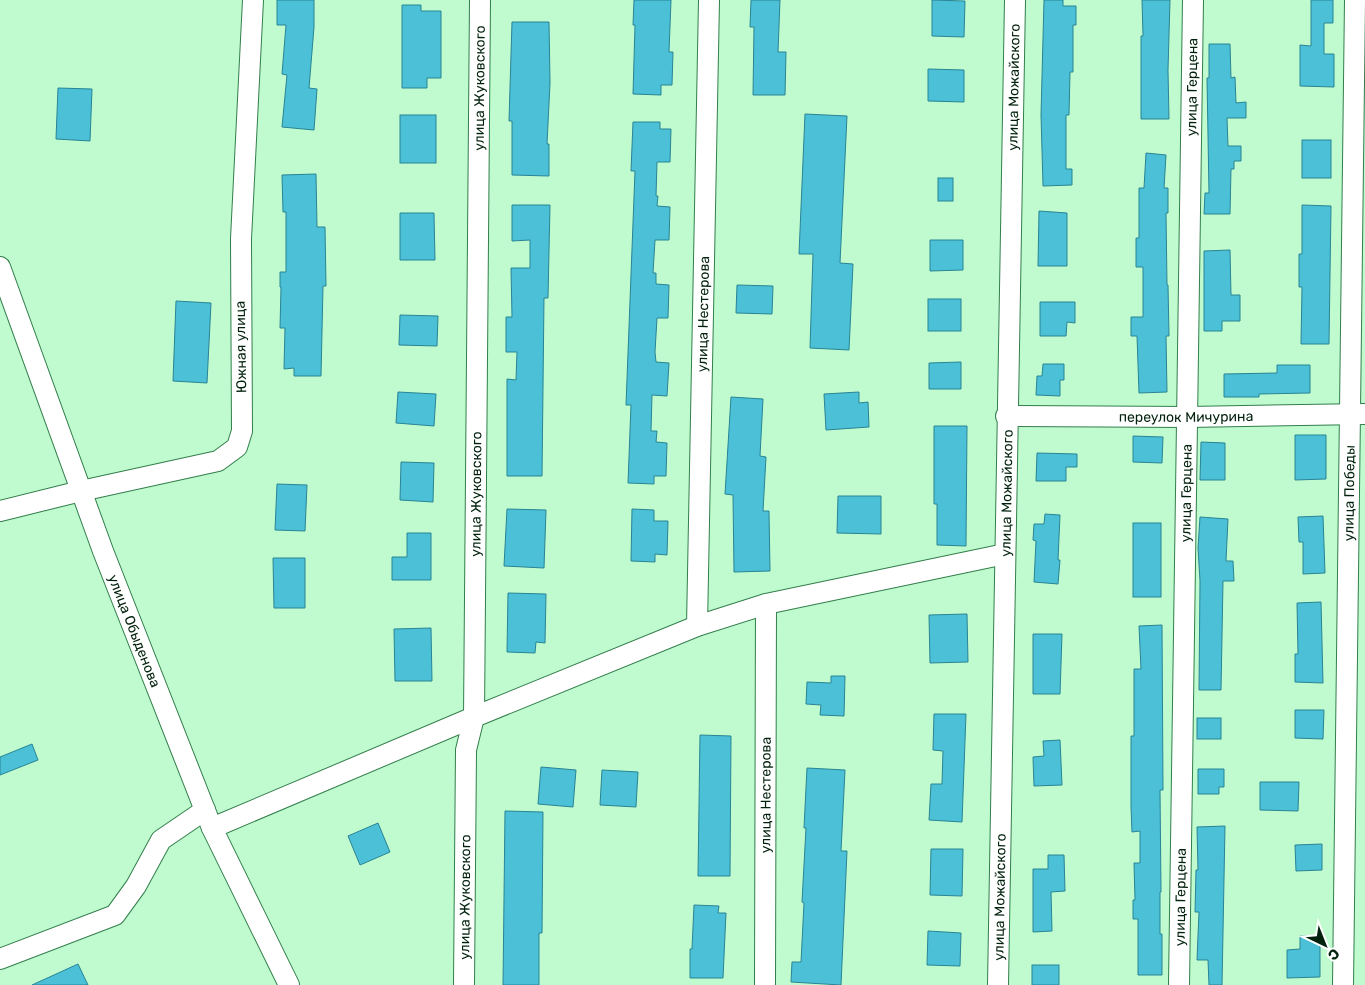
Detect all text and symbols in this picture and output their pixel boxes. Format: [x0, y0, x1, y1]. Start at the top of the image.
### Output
street label: улица Можайского [1004, 23, 1023, 151]
street label: улица Жуковского [470, 25, 488, 151]
street label: улица Герцена [1183, 38, 1201, 136]
street label: улица Нестерова [693, 256, 713, 372]
street label: Южная улица [232, 301, 250, 393]
street label: переулок Мичурина [1119, 407, 1253, 426]
street label: улица Можайского [997, 429, 1016, 557]
street label: улица Жуковского [467, 431, 485, 557]
street label: улица Герцена [1177, 444, 1195, 542]
street label: улица Победы [1340, 445, 1358, 541]
street label: улица Обыденова [105, 572, 164, 690]
street label: улица Нестерова [757, 737, 774, 853]
street label: улица Можайского [990, 833, 1009, 961]
street label: улица Жуковского [456, 834, 474, 960]
street label: улица Герцена [1171, 848, 1189, 946]
north arrow [1300, 920, 1350, 970]
text: С [1324, 945, 1343, 964]

